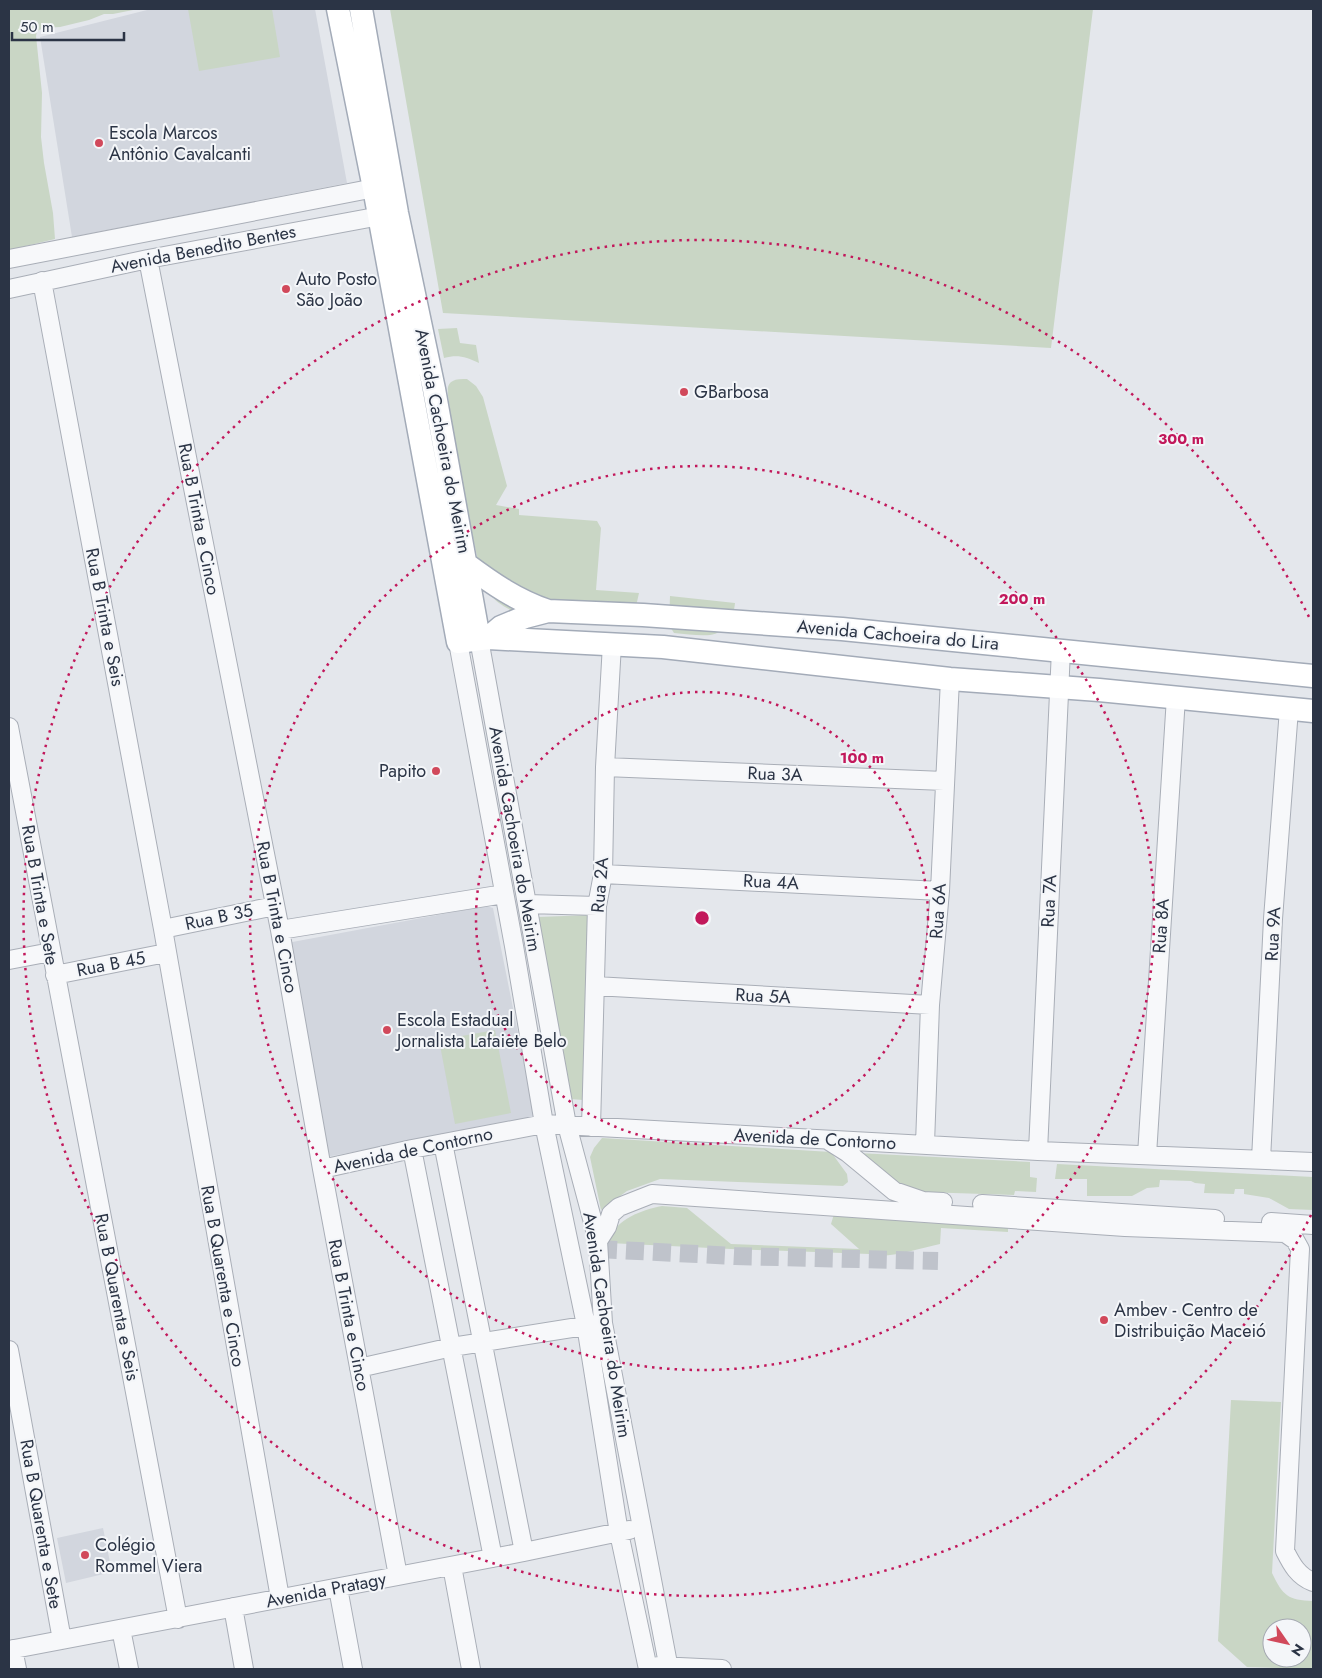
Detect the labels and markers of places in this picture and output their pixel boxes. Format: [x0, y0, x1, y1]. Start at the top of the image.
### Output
place label: Escola Marcos Antônio Cavalcanti [109, 120, 251, 167]
marker: Escola Marcos Antônio Cavalcanti [93, 137, 105, 149]
place label: Auto Posto São João [296, 266, 377, 313]
marker: Auto Posto São João [280, 283, 292, 295]
place label: GBarbosa [694, 379, 769, 405]
marker: GBarbosa [678, 386, 690, 398]
place label: Papito [379, 758, 426, 784]
marker: Papito [430, 765, 442, 777]
centre of rings [693, 909, 711, 927]
place label: Escola Estadual Jornalista Lafaiete Belo [395, 1007, 567, 1054]
marker: Escola Estadual Jornalista Lafaiete Belo [381, 1024, 393, 1036]
place label: Ambev - Centro de Distribuição Maceió [1114, 1297, 1266, 1344]
marker: Ambev - Centro de Distribuição Maceió [1098, 1314, 1110, 1326]
place label: Colégio Rommel Viera [95, 1532, 202, 1579]
marker: Colégio Rommel Viera [79, 1549, 91, 1561]

